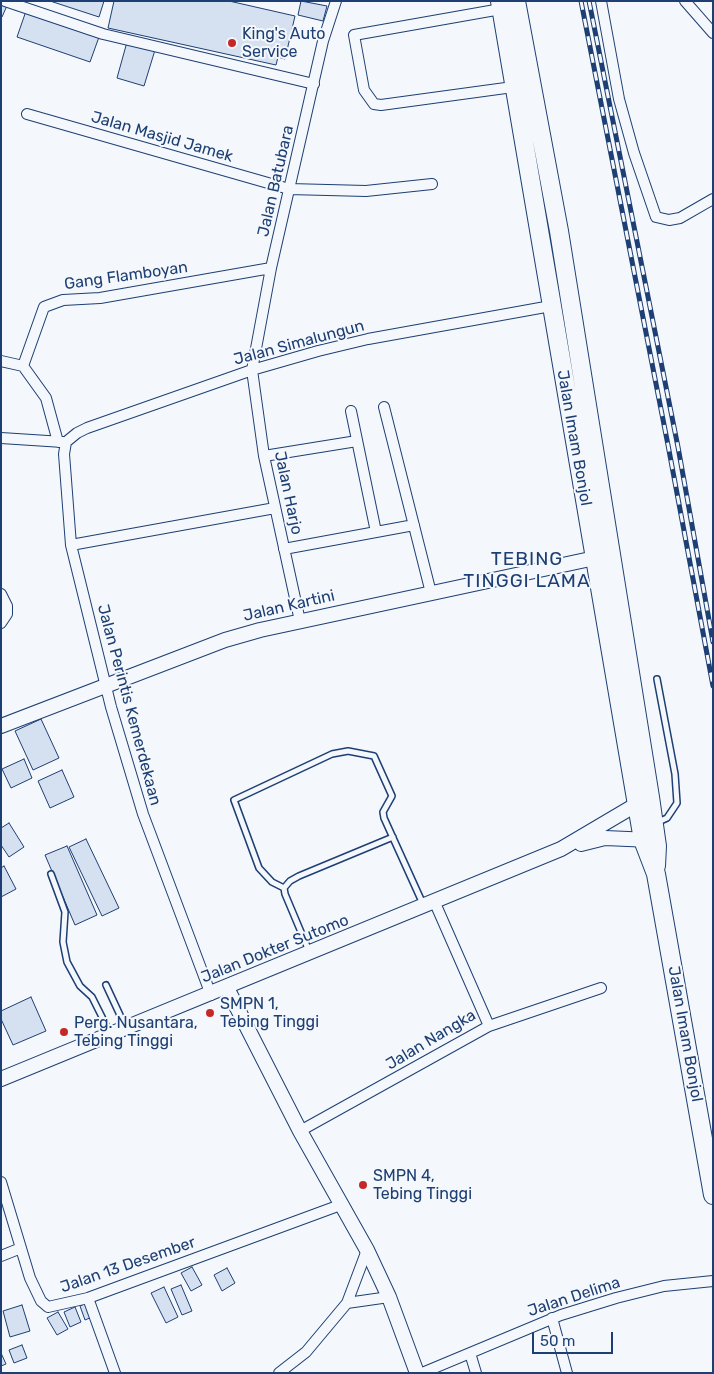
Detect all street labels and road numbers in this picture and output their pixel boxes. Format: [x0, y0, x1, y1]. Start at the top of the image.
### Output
street label: Jalan Masjid Jamek [89, 108, 235, 166]
street label: Jalan Batubara [254, 123, 298, 239]
street label: Gang Flamboyan [63, 258, 189, 294]
street label: Jalan Simalungun [232, 316, 366, 370]
street label: Jalan Imam Bonjol [553, 369, 595, 507]
street label: Jalan Harjo [270, 450, 306, 536]
street label: Jalan Kartini [241, 586, 337, 626]
street label: Jalan Perintis Kemerdekaan [93, 602, 165, 808]
street label: Jalan Dokter Sutomo [198, 911, 352, 987]
street label: Jalan Imam Bonjol [664, 965, 706, 1103]
street label: Jalan Nangka [383, 1006, 479, 1074]
street label: Jalan 13 Desember [58, 1233, 198, 1297]
street label: Jalan Delima [525, 1273, 623, 1321]

